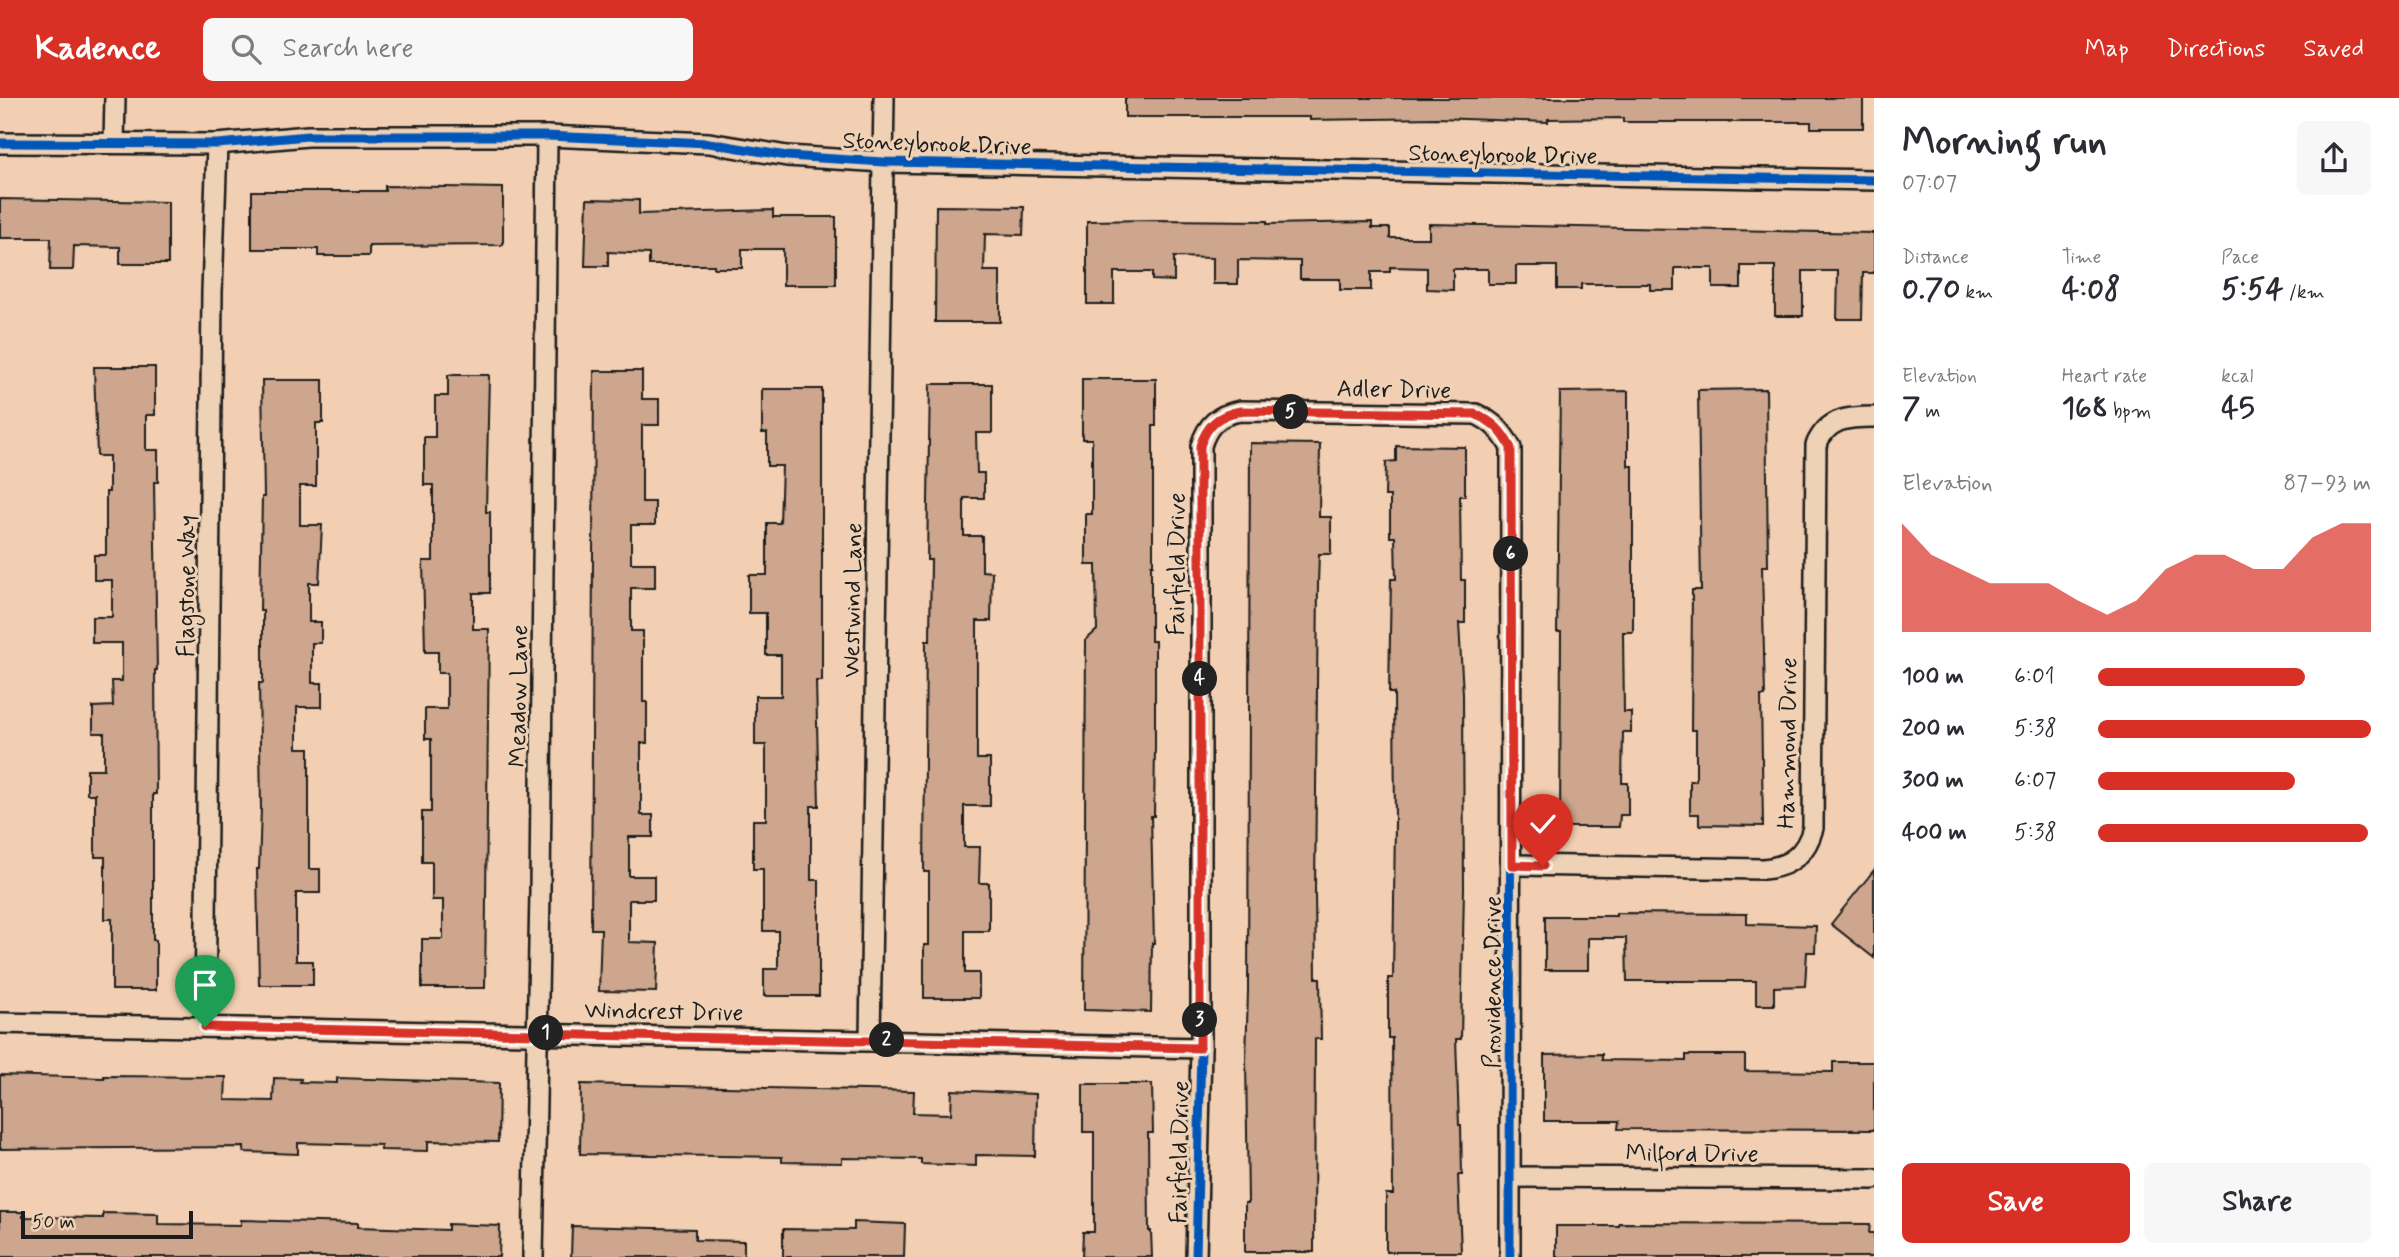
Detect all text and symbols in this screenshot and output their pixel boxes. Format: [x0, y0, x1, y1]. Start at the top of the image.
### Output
search box [203, 18, 693, 81]
text: Kadence [35, 27, 161, 71]
icon: search [227, 30, 265, 68]
text: Search here [283, 32, 413, 66]
text: Map [2085, 34, 2129, 65]
text: Directions [2167, 34, 2265, 65]
text: Saved [2303, 34, 2364, 65]
text: Morning run [1902, 118, 2107, 167]
button: share [2297, 121, 2371, 195]
street label: Stoneybrook Drive [842, 126, 1032, 163]
street label: Stoneybrook Drive [1408, 138, 1598, 173]
text: 07:07 [1902, 169, 1957, 199]
text: Distance [1902, 245, 1969, 270]
text: Time [2062, 245, 2101, 270]
text: Pace [2221, 245, 2259, 270]
text: 0.70 [1902, 270, 1960, 309]
text: 4:08 [2062, 270, 2120, 309]
text: 5:54 [2221, 270, 2284, 309]
text: km [1960, 280, 1993, 305]
text: /km [2284, 280, 2325, 305]
text: Elevation [1902, 364, 1977, 389]
text: Heart rate [2062, 364, 2147, 389]
text: kcal [2221, 364, 2253, 389]
street label: Adler Drive [1336, 374, 1452, 407]
text: 7 [1902, 389, 1920, 428]
text: 168 [2062, 389, 2108, 428]
text: 45 [2221, 389, 2255, 428]
pin: 5 [1274, 394, 1308, 430]
text: 5 [1285, 399, 1296, 424]
text: m [1920, 399, 1940, 424]
text: bpm [2108, 399, 2151, 424]
text: Elevation [1902, 469, 1993, 499]
text: 87–93 m [2283, 469, 2371, 499]
street label: Fairfield Drive [1162, 492, 1193, 636]
street label: Flagstone Way [172, 515, 205, 657]
street label: Westwind Lane [837, 522, 870, 678]
pin: 6 [1494, 536, 1528, 572]
text: 6 [1506, 541, 1515, 566]
street label: Meadow Lane [503, 624, 536, 768]
street label: Hammond Drive [1772, 657, 1805, 829]
pin: 4 [1182, 662, 1218, 696]
text: 100 m [1902, 662, 1964, 692]
text: 6:01 [2014, 662, 2055, 692]
text: 4 [1194, 666, 1205, 691]
text: 200 m [1902, 714, 1965, 744]
text: 5:38 [2014, 714, 2057, 744]
text: 300 m [1902, 766, 1964, 796]
text: 6:07 [2014, 766, 2056, 796]
pin [1513, 794, 1573, 866]
icon: check [1524, 805, 1562, 843]
text: 400 m [1902, 818, 1967, 848]
text: 5:38 [2014, 818, 2057, 848]
street label: Providence Drive [1478, 896, 1509, 1068]
pin [175, 955, 235, 1027]
icon: arrive [186, 966, 224, 1004]
street label: Windcrest Drive [584, 996, 744, 1029]
pin: 3 [1182, 1002, 1218, 1038]
text: 3 [1195, 1007, 1204, 1032]
pin: 1 [528, 1016, 564, 1051]
text: 1 [541, 1020, 550, 1045]
pin: 2 [870, 1023, 904, 1058]
text: 2 [882, 1027, 891, 1052]
street label: Fairfield Drive [1164, 1080, 1197, 1224]
street label: Milford Drive [1625, 1139, 1759, 1172]
button: Save [1902, 1163, 2130, 1243]
button: Share [2144, 1163, 2371, 1243]
scale bar [21, 1208, 192, 1240]
text: 50 m [32, 1210, 75, 1235]

